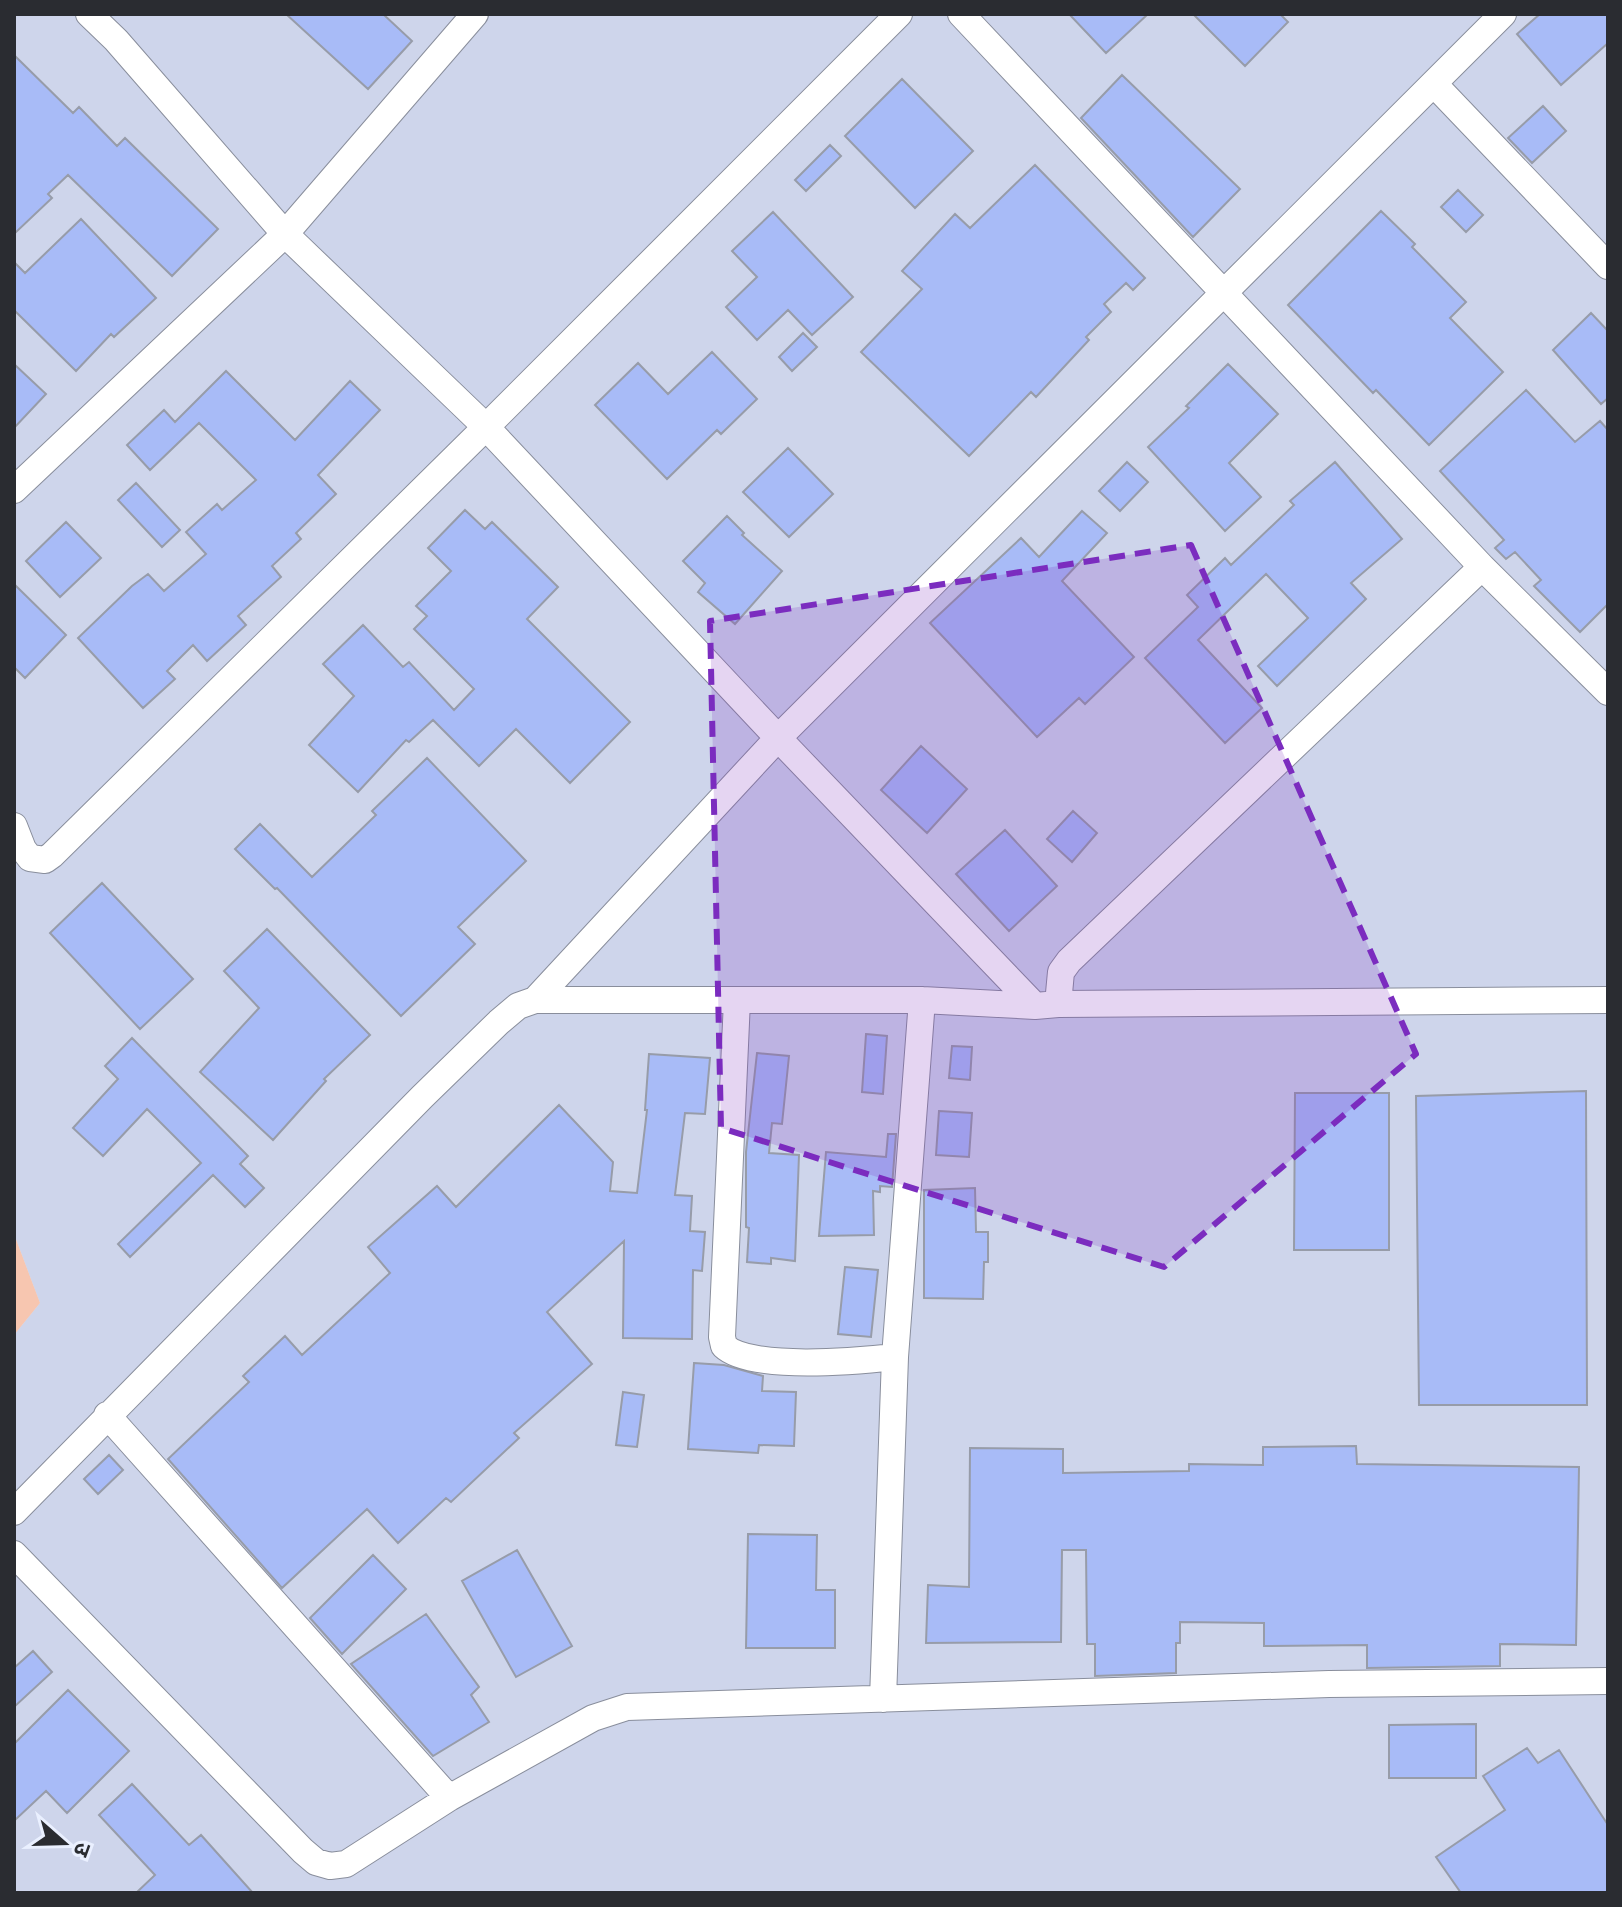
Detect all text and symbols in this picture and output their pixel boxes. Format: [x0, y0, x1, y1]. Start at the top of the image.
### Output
north arrow [24, 1803, 104, 1883]
text: उ [67, 1839, 99, 1862]

